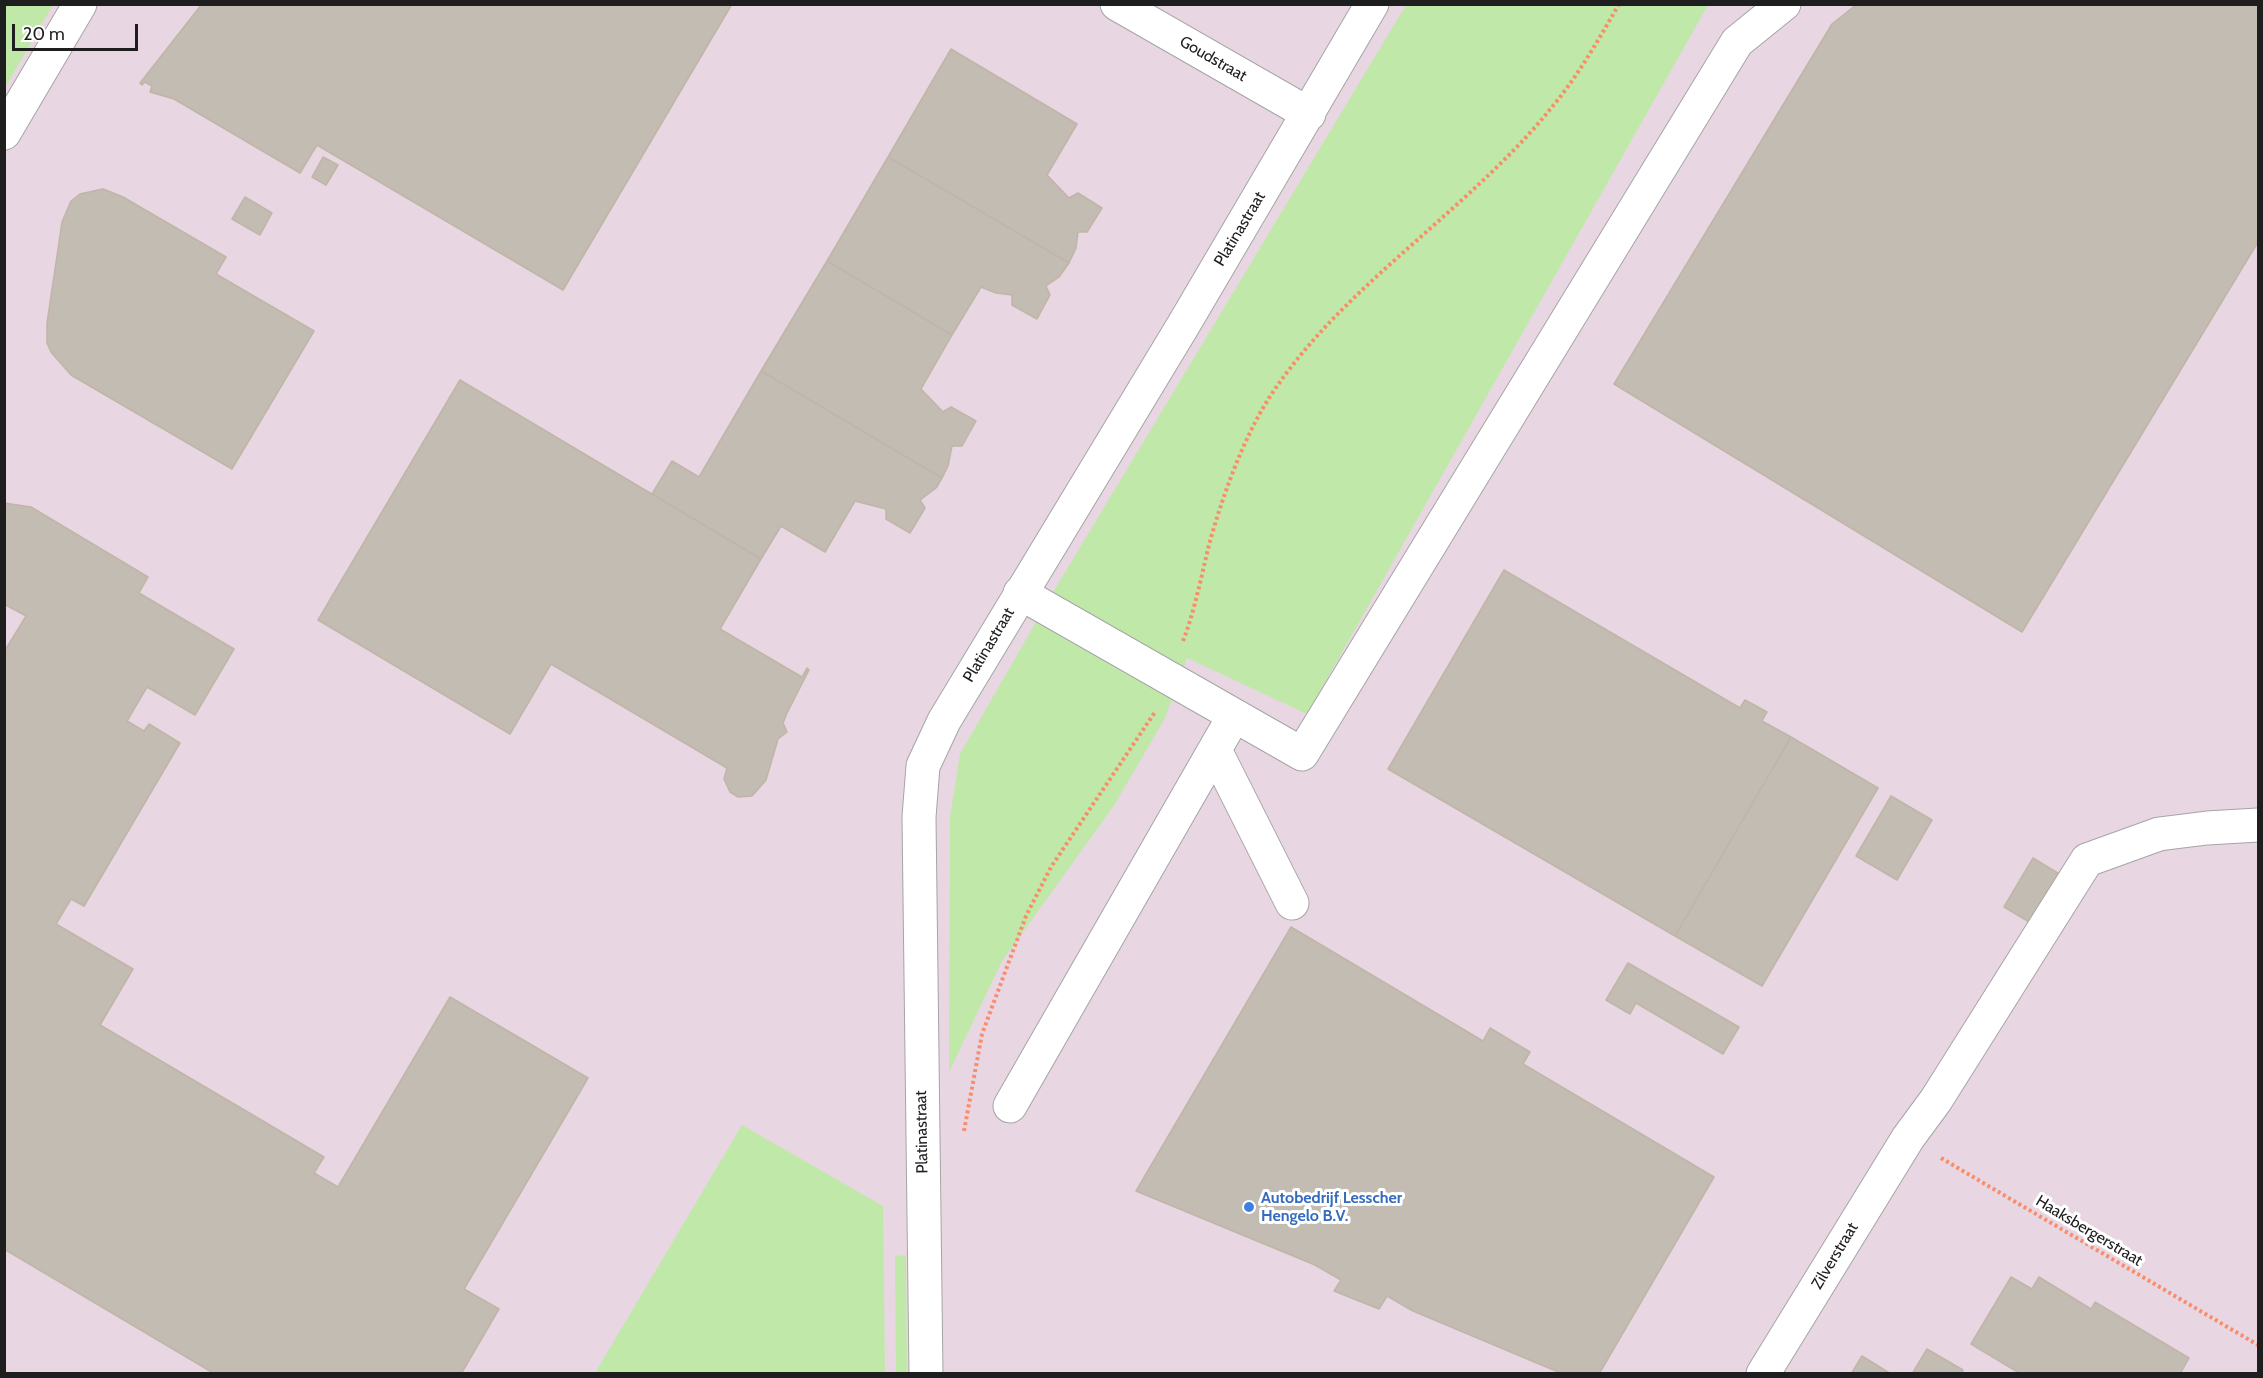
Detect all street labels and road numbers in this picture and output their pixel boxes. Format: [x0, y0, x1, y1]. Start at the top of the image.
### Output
street label: Goudstraat [1176, 32, 1250, 86]
street label: Platinastraat [1210, 188, 1270, 270]
street label: Platinastraat [959, 604, 1019, 686]
street label: Platinastraat [912, 1090, 932, 1174]
street label: Haaksbergerstraat [2032, 1192, 2146, 1270]
street label: Zilverstraat [1808, 1219, 1862, 1293]

